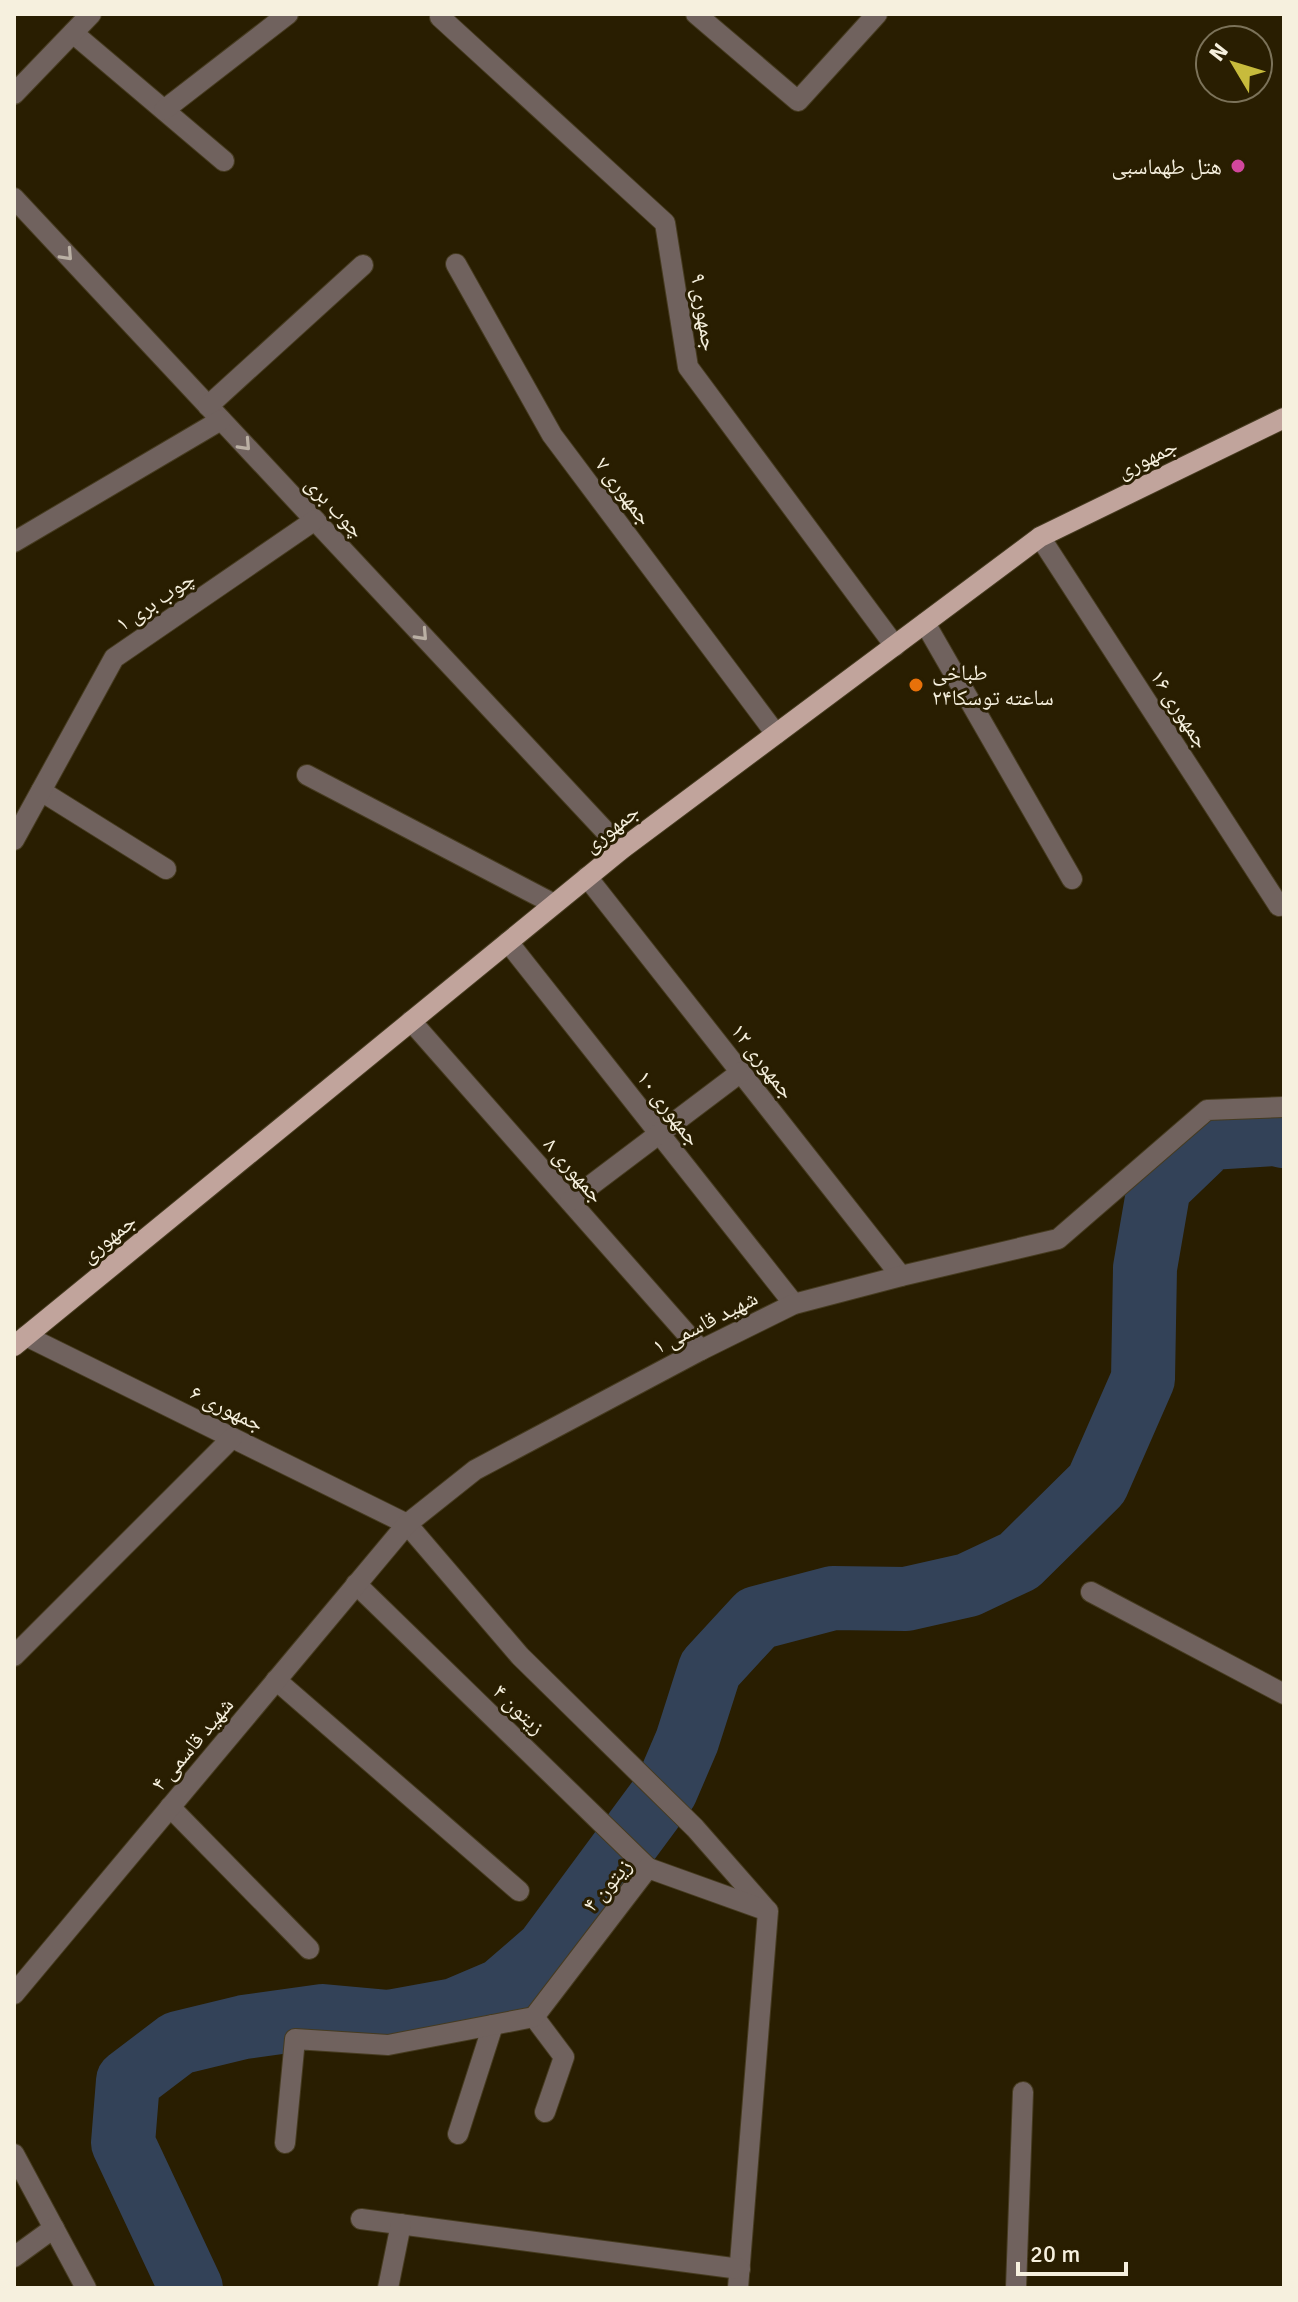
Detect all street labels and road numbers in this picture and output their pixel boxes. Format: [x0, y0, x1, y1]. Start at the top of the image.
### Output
street label: ۹ جمهوری [685, 271, 723, 353]
street label: جمهوری [1112, 432, 1182, 484]
street label: ۷ جمهوری [590, 451, 658, 531]
street label: چوب بری [300, 470, 370, 544]
street label: ۱ چوب بری [110, 565, 200, 637]
street label: ۱۶ جمهوری [1145, 665, 1215, 753]
street label: جمهوری [578, 798, 644, 858]
street label: ۱۲ جمهوری [725, 1018, 801, 1104]
street label: ۱۰ جمهوری [631, 1065, 707, 1151]
street label: ۸ جمهوری [538, 1131, 610, 1209]
street label: جمهوری [75, 1207, 141, 1269]
street label: ۱ شهید قاسمی [648, 1284, 762, 1360]
street label: جمهوری ۶ [186, 1379, 268, 1437]
street label: زیتون ۴ [487, 1678, 551, 1740]
street label: ۴ شهید قاسمی [145, 1692, 239, 1796]
street label: ۴ زیتون [577, 1853, 637, 1917]

